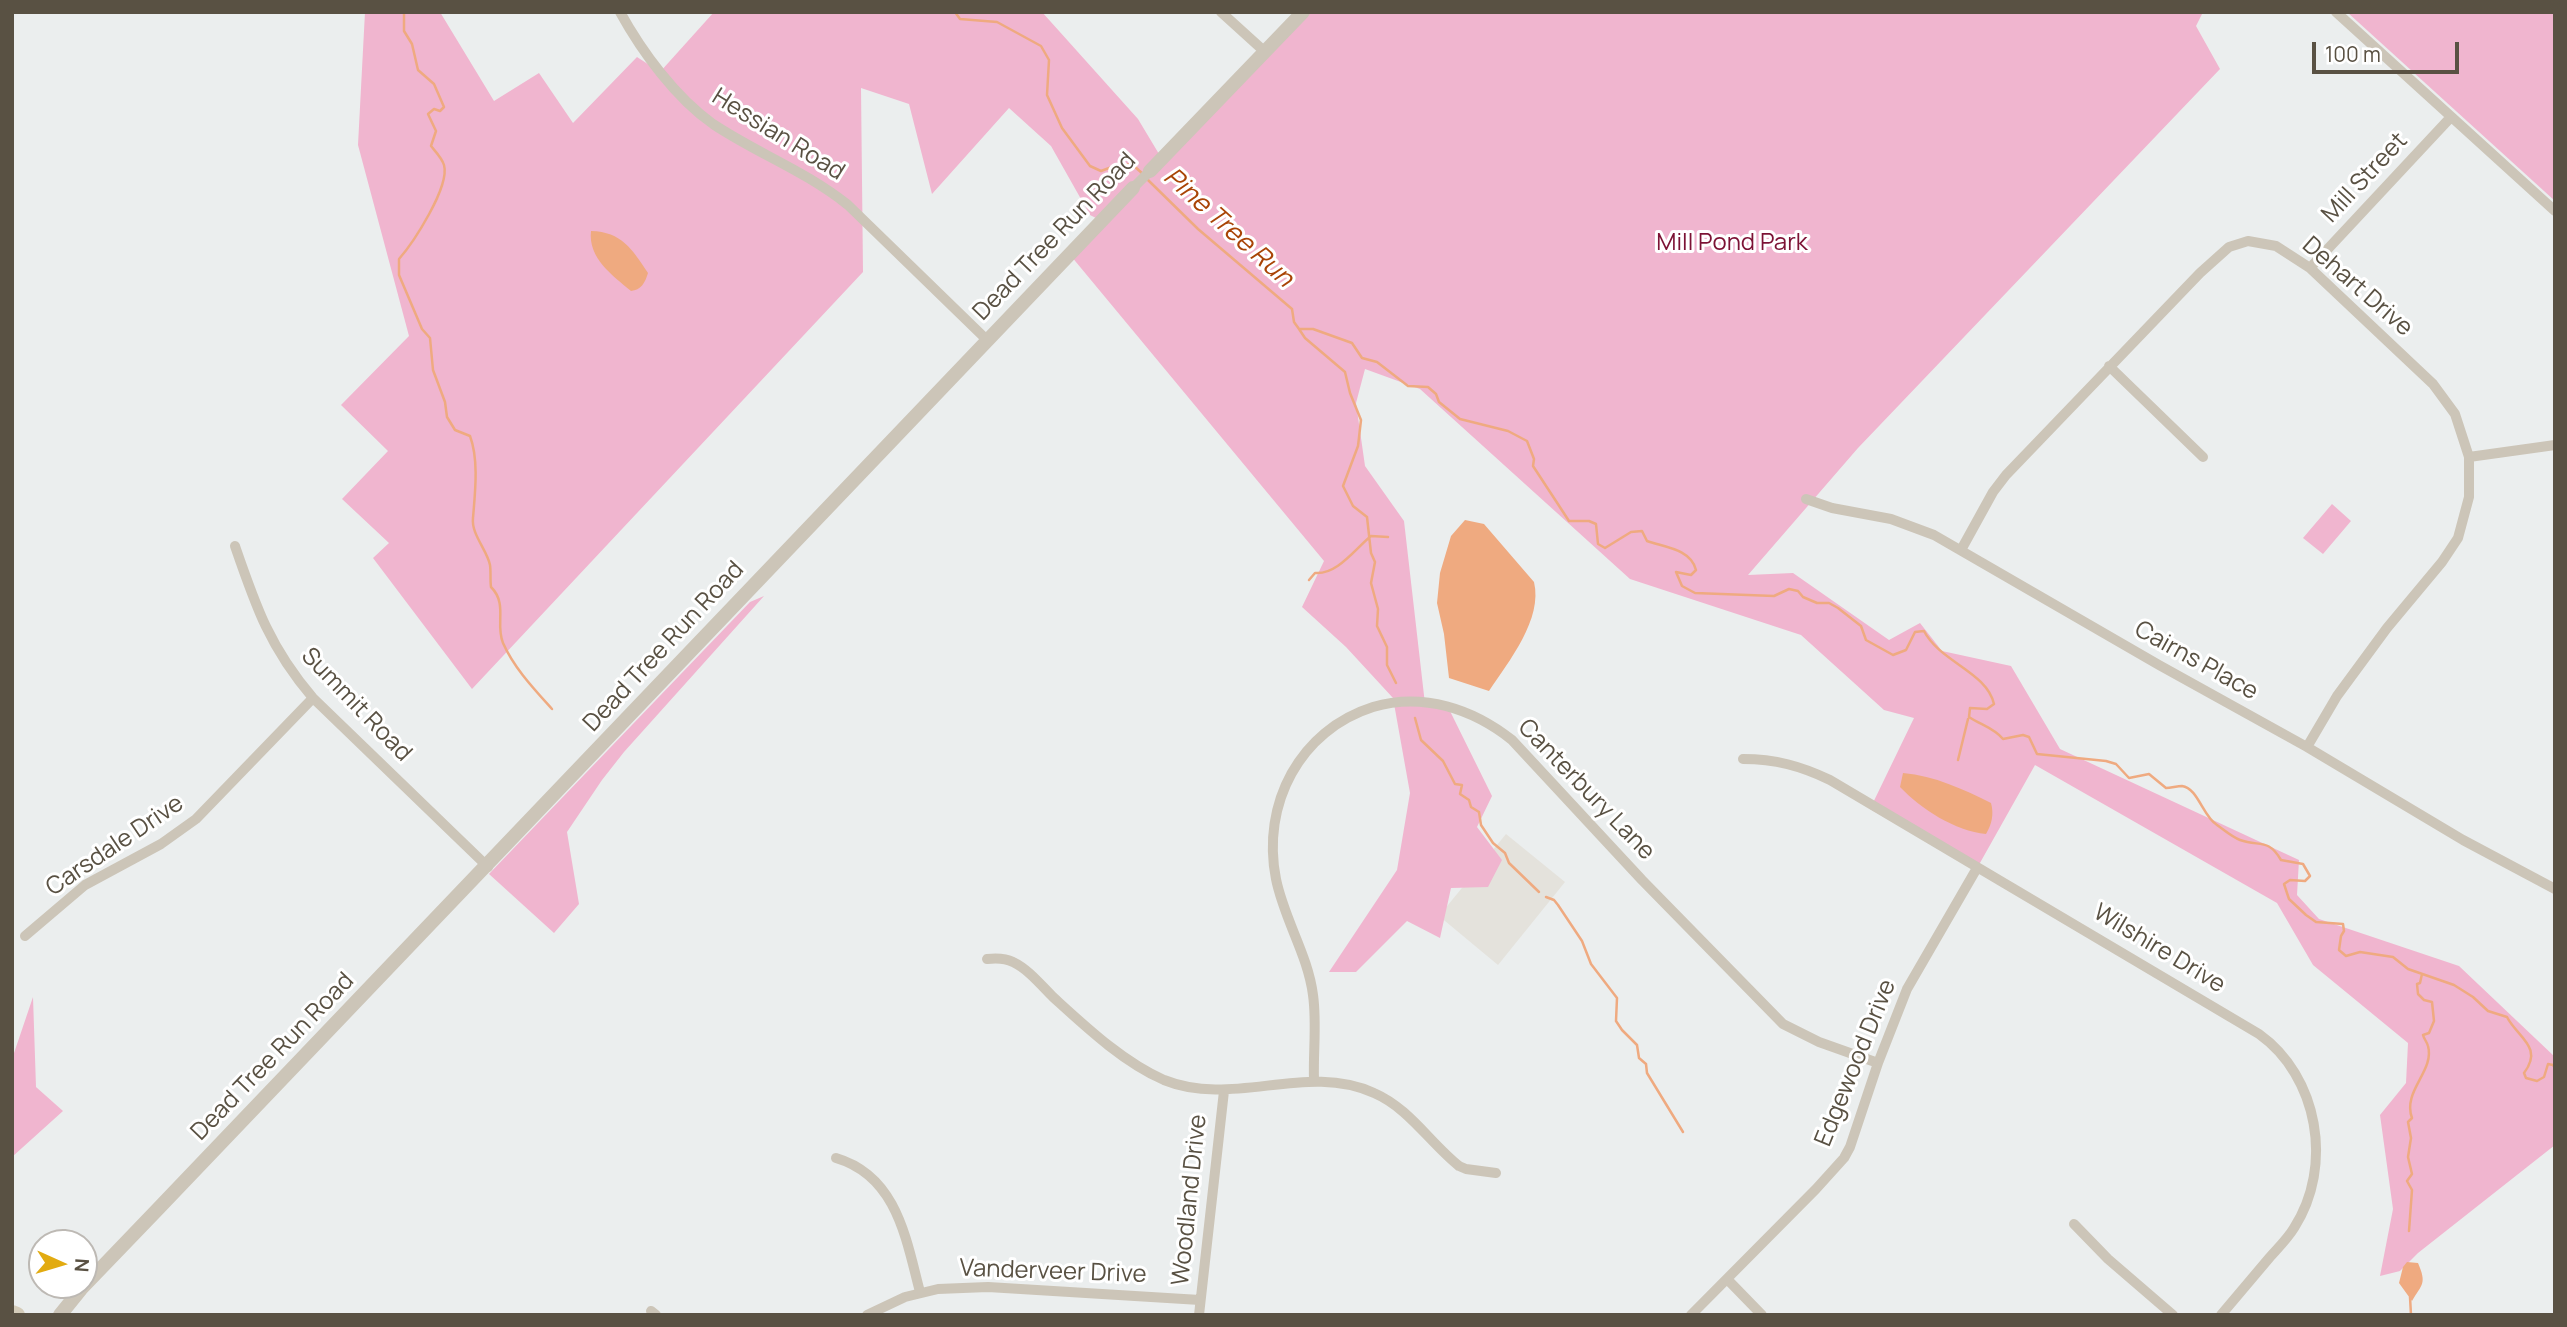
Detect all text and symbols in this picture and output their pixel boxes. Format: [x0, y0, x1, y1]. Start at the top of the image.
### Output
scale bar [2315, 28, 2462, 72]
text: 100 m [2325, 40, 2381, 68]
street label: Hessian Road [707, 83, 849, 187]
street label: Mill Street [2316, 127, 2414, 229]
street label: Dead Tree Run Road [968, 147, 1142, 327]
water label: Pine Tree Run [1157, 162, 1299, 294]
park label: Mill Pond Park [1656, 229, 1808, 257]
street label: Dehart Drive [2296, 231, 2418, 343]
street label: Dead Tree Run Road [578, 556, 750, 738]
street label: Cairns Place [2129, 615, 2263, 707]
street label: Summit Road [295, 642, 417, 768]
street label: Canterbury Lane [1511, 714, 1661, 866]
street label: Carsdale Drive [41, 790, 189, 902]
street label: Wilshire Drive [2088, 898, 2230, 1000]
street label: Dead Tree Run Road [186, 967, 360, 1147]
street label: Edgewood Drive [1809, 975, 1903, 1151]
street label: Woodland Drive [1167, 1113, 1213, 1287]
north arrow [28, 1229, 98, 1299]
street label: Vanderveer Drive [959, 1254, 1147, 1290]
text: N [69, 1258, 95, 1273]

